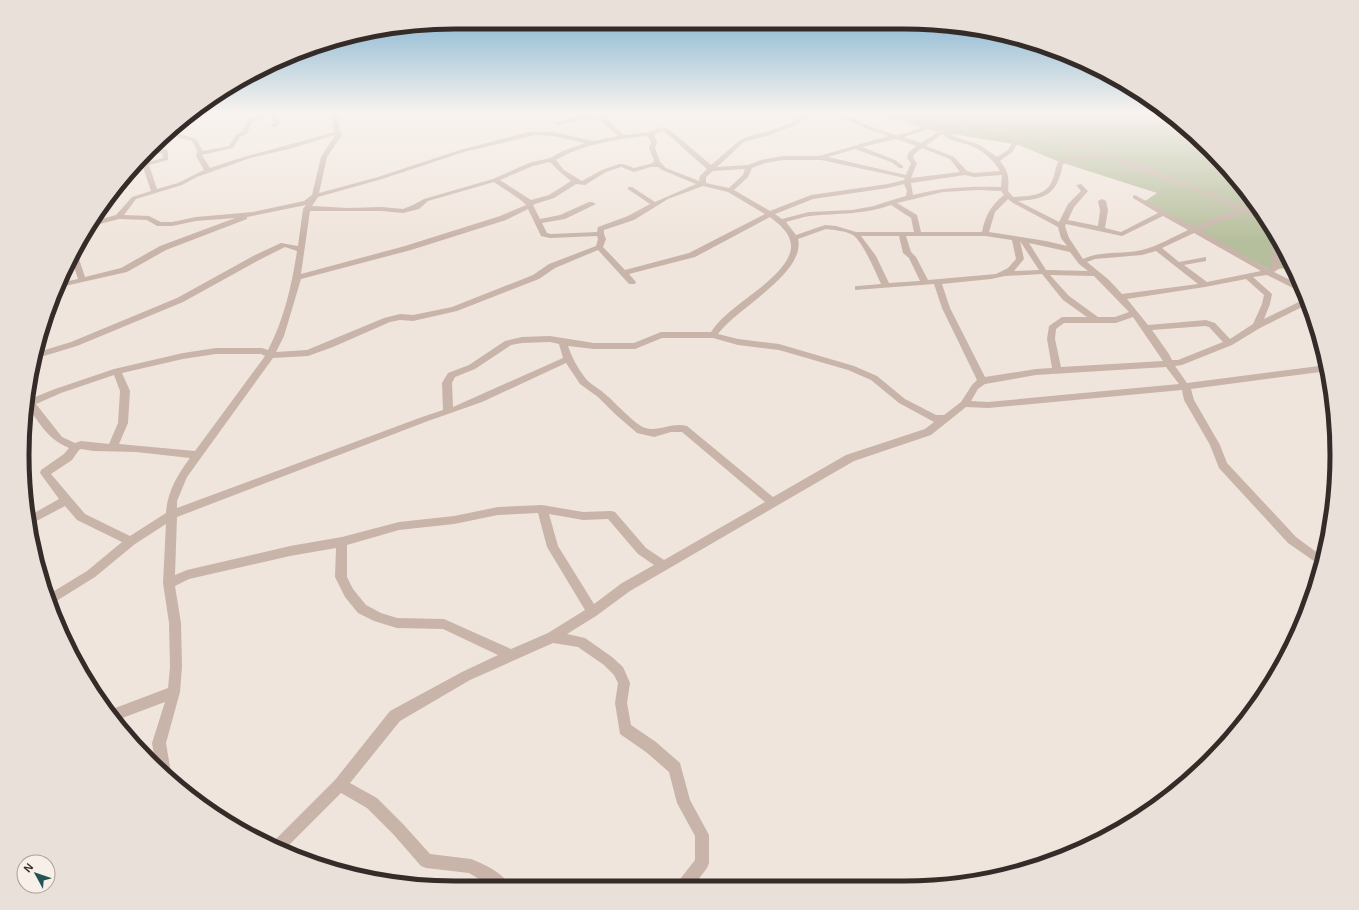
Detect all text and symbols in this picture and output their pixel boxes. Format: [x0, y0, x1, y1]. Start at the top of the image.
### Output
north arrow [16, 854, 56, 894]
text: N [21, 861, 36, 874]

